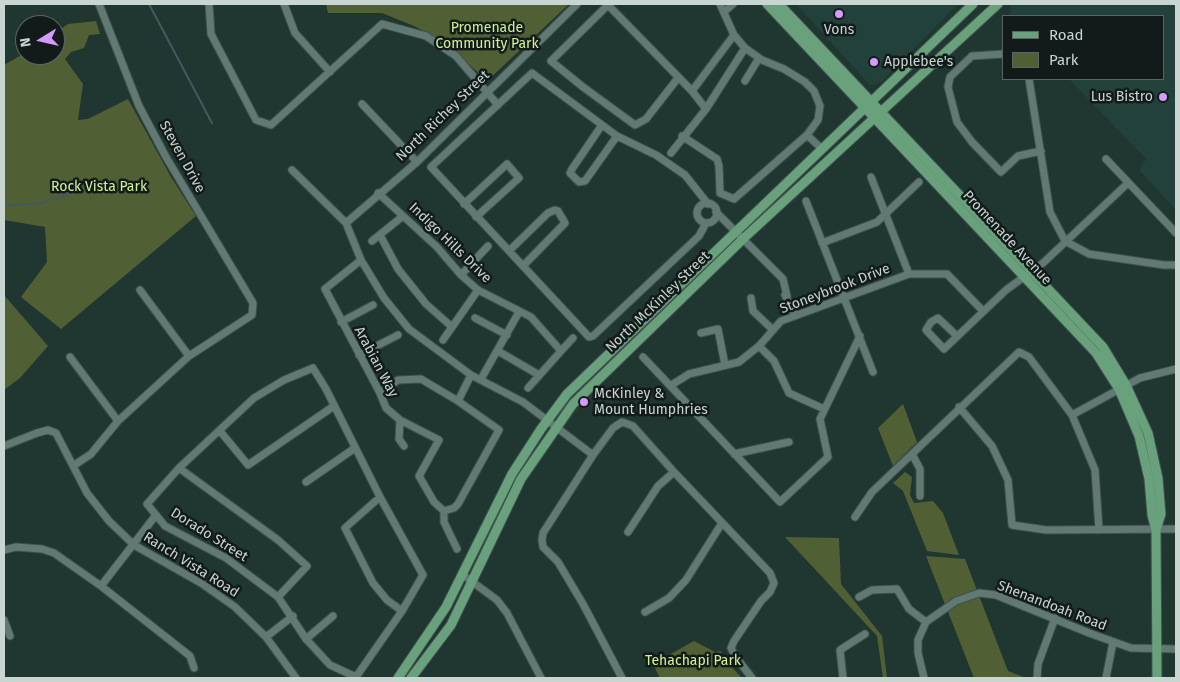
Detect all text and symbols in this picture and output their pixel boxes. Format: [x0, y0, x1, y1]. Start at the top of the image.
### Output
marker: Vons [833, 8, 845, 20]
north arrow [15, 15, 65, 65]
legend [1002, 15, 1165, 80]
park label: Promenade Community Park [435, 20, 539, 52]
place label: Vons [824, 22, 854, 38]
text: Road [1049, 26, 1084, 44]
text: N [17, 36, 35, 48]
text: Park [1049, 51, 1079, 69]
place label: Applebee's [884, 54, 953, 70]
marker: Applebee's [868, 56, 880, 68]
street label: North Richey Street [393, 67, 493, 165]
place label: Lus Bistro [1091, 89, 1153, 105]
marker: Lus Bistro [1157, 91, 1169, 103]
street label: Steven Drive [155, 118, 209, 196]
park label: Rock Vista Park [51, 179, 147, 195]
street label: Promenade Avenue [959, 187, 1055, 289]
street label: Indigo Hills Drive [405, 199, 495, 287]
street label: North McKinley Street [602, 248, 714, 356]
street label: Stoneybrook Drive [778, 260, 892, 318]
street label: Arabian Way [350, 324, 402, 400]
place label: McKinley & Mount Humphries [594, 386, 708, 418]
marker: McKinley & Mount Humphries [578, 396, 590, 408]
street label: Dorado Street [167, 505, 251, 565]
street label: Ranch Vista Road [140, 529, 242, 601]
street label: Shenandoah Road [995, 577, 1109, 635]
park label: Tehachapi Park [645, 653, 741, 669]

